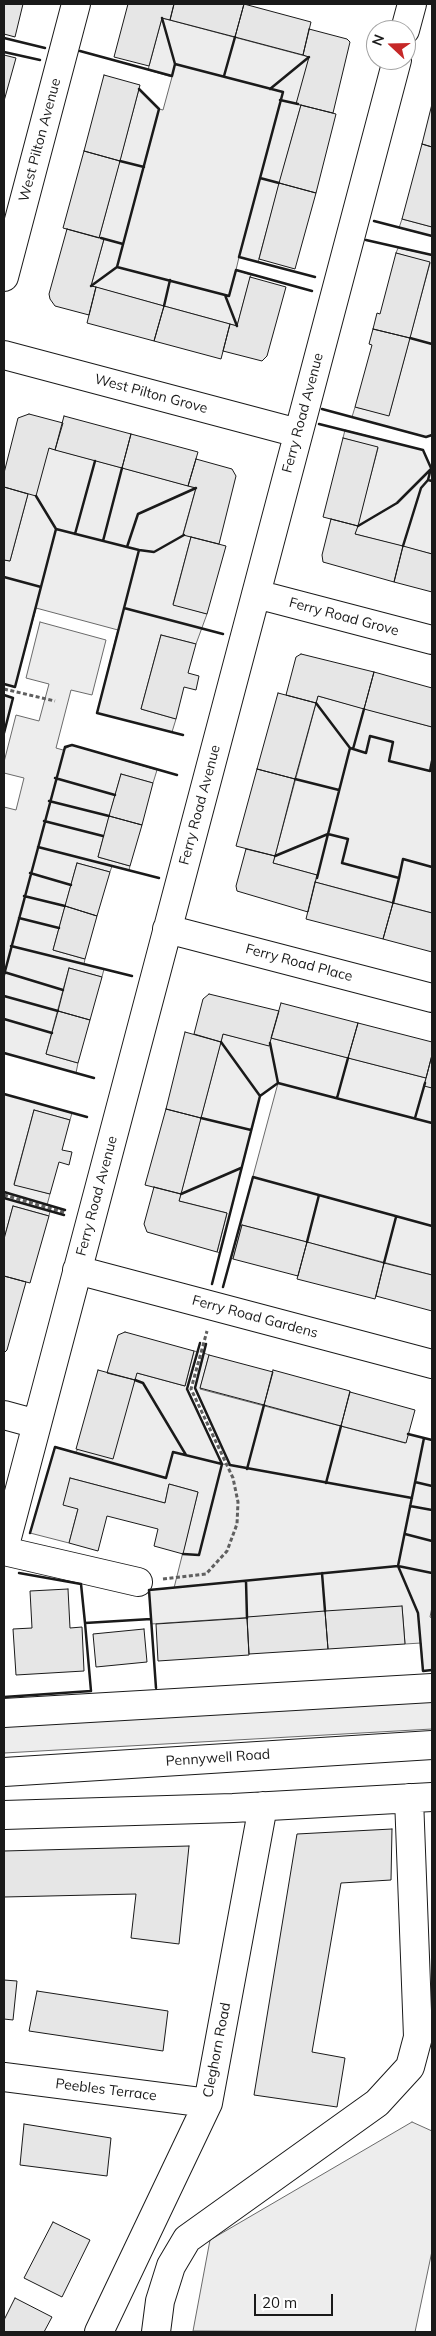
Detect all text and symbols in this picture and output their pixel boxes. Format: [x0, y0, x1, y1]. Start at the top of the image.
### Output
north arrow [366, 20, 416, 70]
text: N [368, 32, 388, 48]
street label: West Pilton Avenue [15, 76, 65, 204]
street label: Ferry Road Avenue [279, 351, 327, 475]
street label: West Pilton Grove [93, 371, 209, 417]
street label: Ferry Road Grove [287, 594, 401, 640]
street label: Ferry Road Avenue [176, 743, 224, 867]
street label: Ferry Road Place [244, 941, 354, 985]
street label: Ferry Road Avenue [73, 1134, 121, 1258]
street label: Ferry Road Gardens [190, 1292, 320, 1342]
street label: Pennywell Road [165, 1746, 271, 1770]
street label: Cleghorn Road [200, 2001, 234, 2099]
street label: Peebles Terrace [54, 2075, 158, 2105]
scale bar [256, 2284, 335, 2316]
text: 20 m [262, 2293, 297, 2312]

